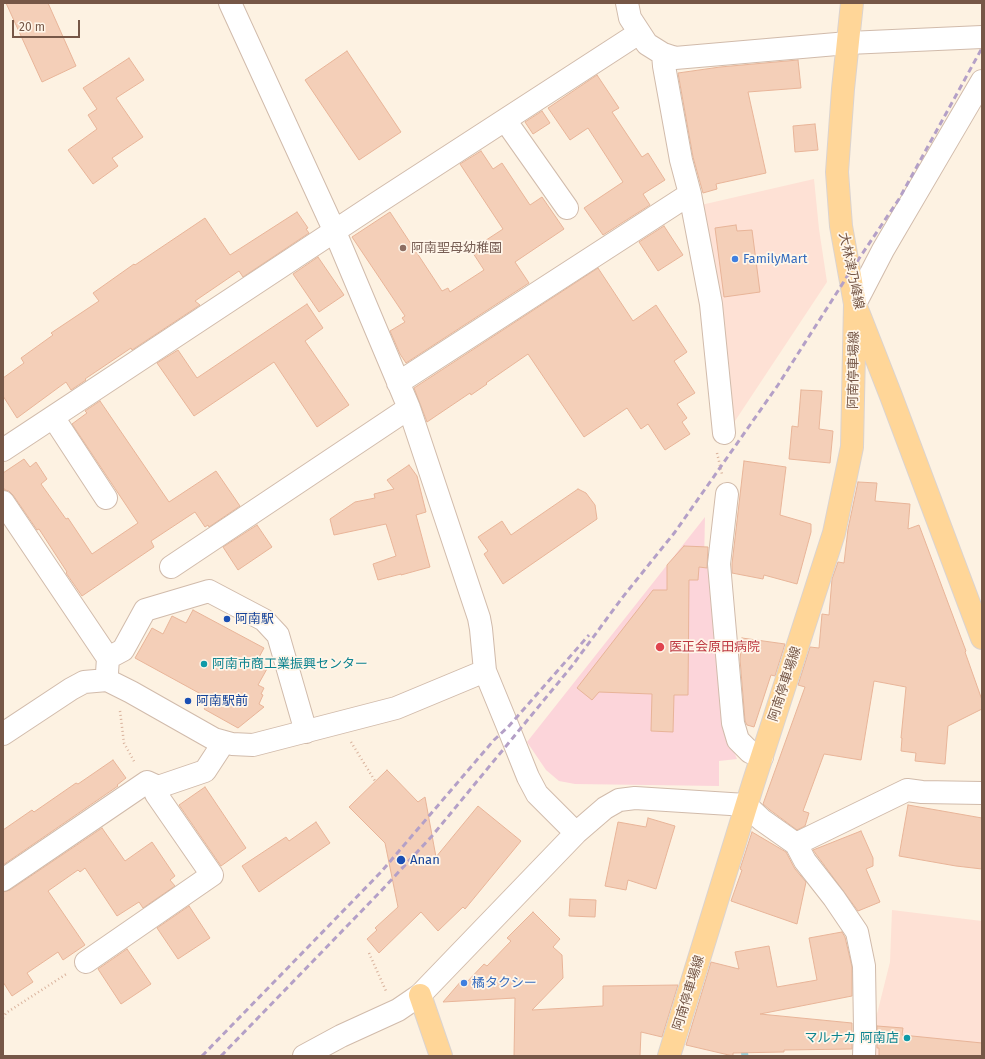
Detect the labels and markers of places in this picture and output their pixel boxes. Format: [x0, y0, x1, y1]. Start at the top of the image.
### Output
place label: 阿南聖母幼稚園 [411, 240, 502, 256]
marker: 阿南聖母幼稚園 [398, 243, 408, 253]
place label: FamilyMart [743, 251, 807, 267]
marker: FamilyMart [730, 254, 740, 264]
place label: 阿南駅 [235, 611, 274, 627]
marker: 阿南駅 [222, 614, 232, 624]
place label: 医正会原田病院 [669, 639, 760, 655]
marker: 医正会原田病院 [654, 641, 666, 653]
place label: 阿南市商工業振興センター [212, 656, 368, 672]
marker: 阿南市商工業振興センター [199, 659, 209, 669]
place label: 阿南駅前 [196, 693, 248, 709]
marker: 阿南駅前 [183, 696, 193, 706]
place label: Anan [410, 852, 440, 868]
marker: Anan [395, 854, 407, 866]
place label: 橘タクシー [472, 975, 537, 991]
marker: 橘タクシー [459, 978, 469, 988]
place label: マルナカ 阿南店 [805, 1030, 899, 1046]
marker: マルナカ 阿南店 [902, 1033, 912, 1043]

